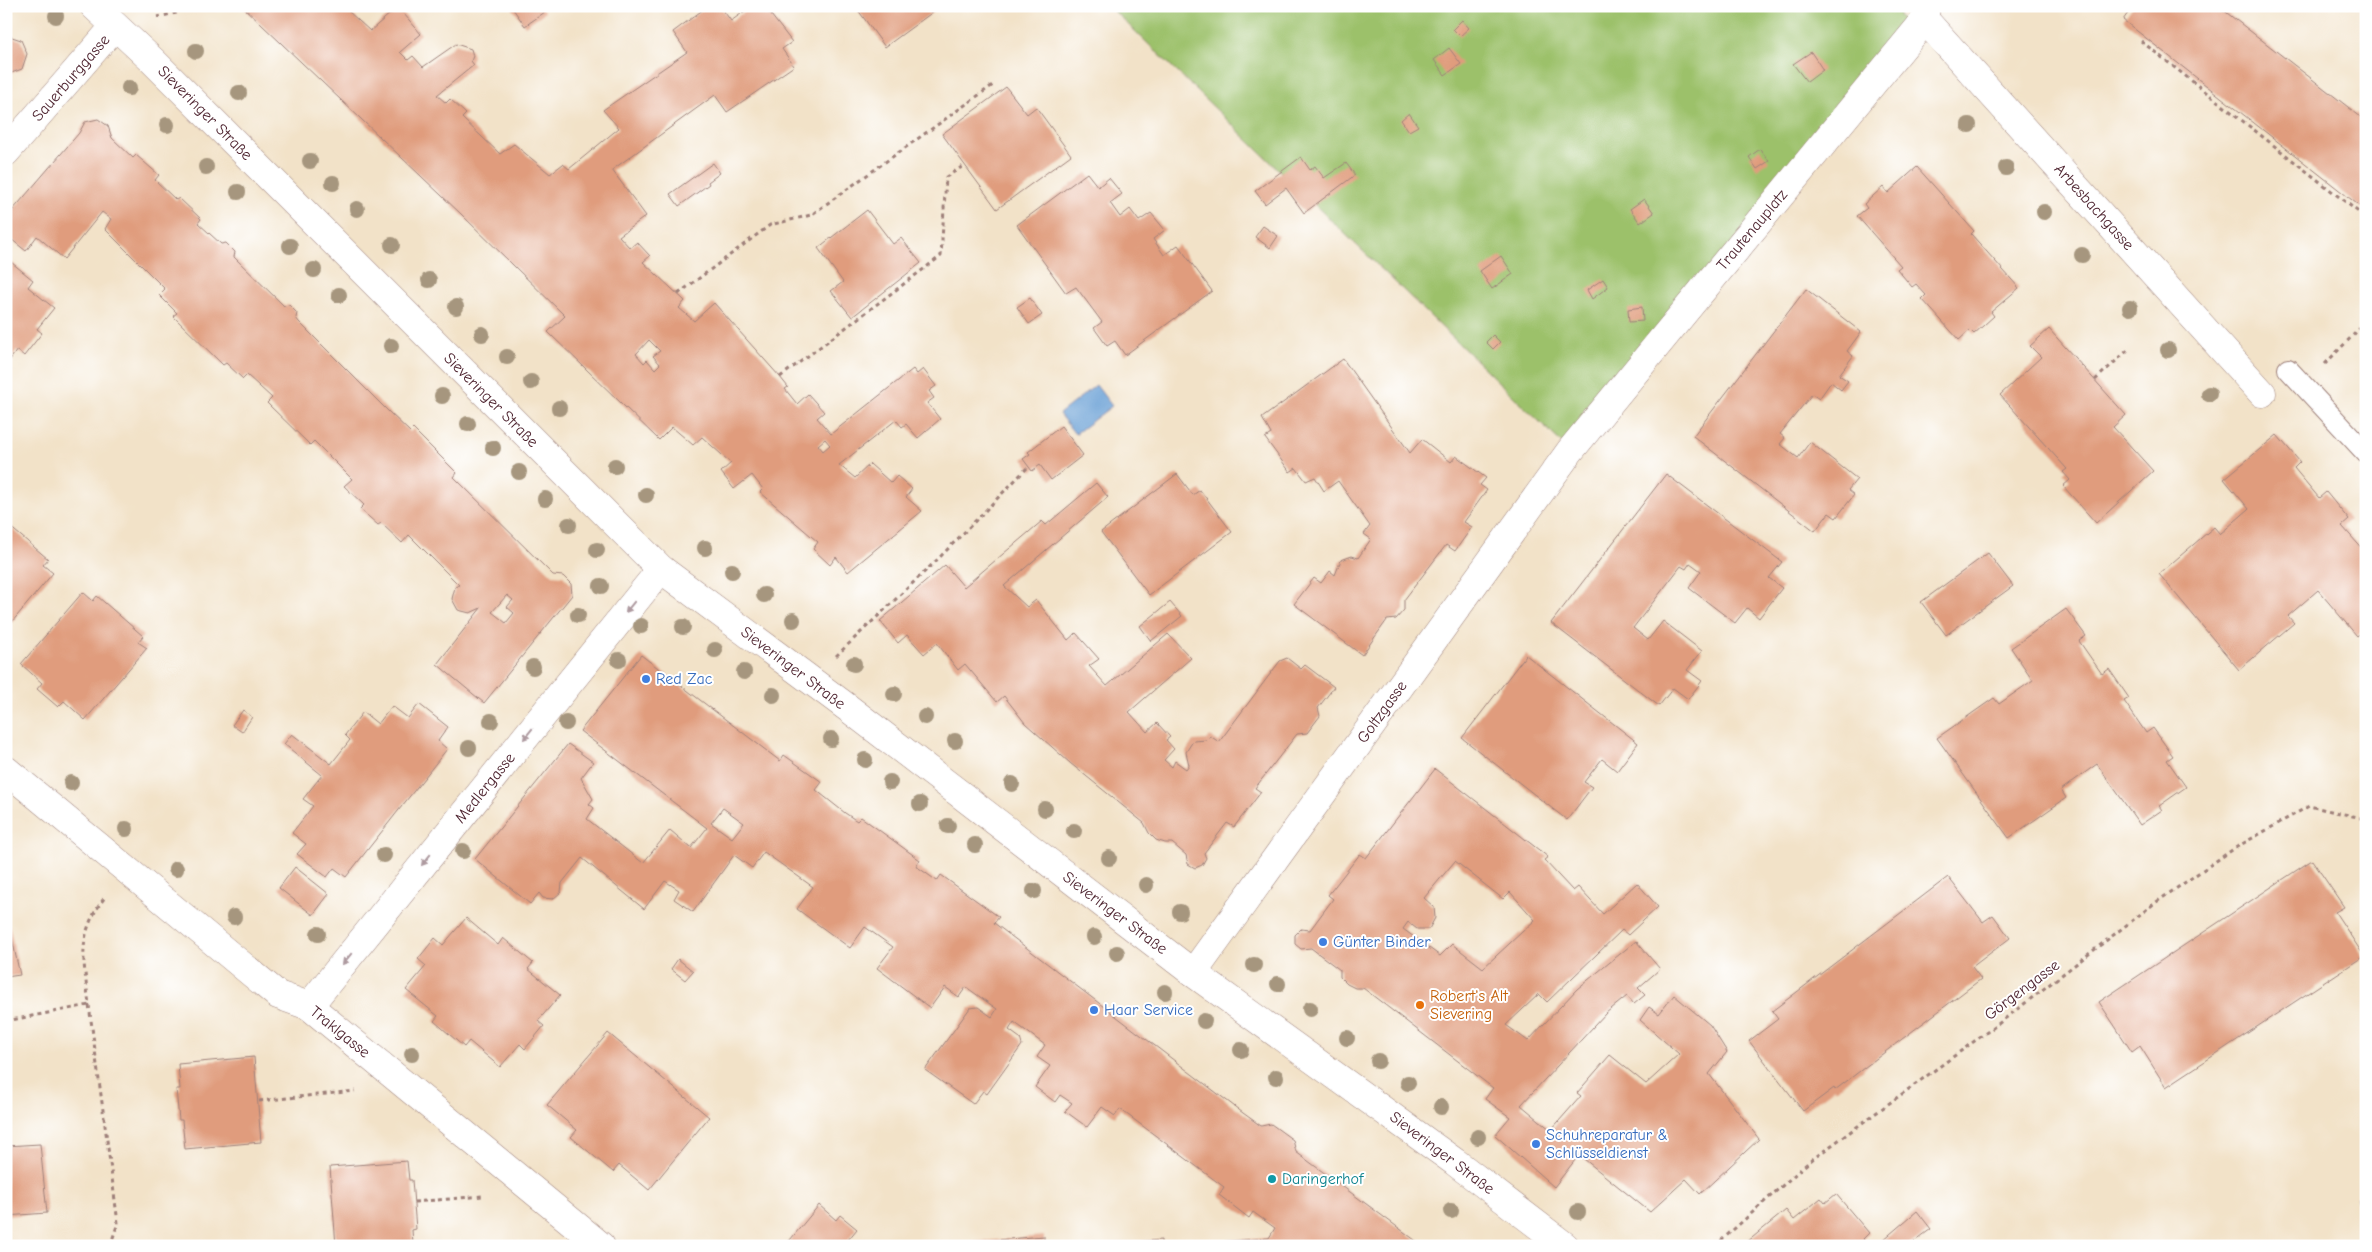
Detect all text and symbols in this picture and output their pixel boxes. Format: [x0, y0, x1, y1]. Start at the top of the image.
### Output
street label: Sauerburggasse [29, 31, 113, 125]
street label: Sieveringer Straße [154, 62, 256, 164]
street label: Arbesbachgasse [2051, 160, 2137, 254]
street label: Trautenauplatz [1713, 186, 1791, 274]
street label: Sieveringer Straße [440, 349, 542, 451]
one-way arrow [625, 601, 636, 614]
street label: Sieveringer Straße [737, 623, 849, 713]
place label: Red Zac [656, 670, 713, 688]
marker: Red Zac [640, 673, 652, 685]
street label: Goltzgasse [1353, 677, 1411, 747]
one-way arrow [523, 727, 534, 740]
street label: Medlergasse [451, 749, 519, 827]
one-way arrow [421, 854, 432, 867]
street label: Sieveringer Straße [1059, 868, 1171, 958]
place label: Günter Binder [1333, 933, 1431, 951]
marker: Günter Binder [1317, 936, 1329, 948]
one-way arrow [341, 952, 352, 965]
street label: Görgengasse [1981, 956, 2063, 1024]
place label: Robert's Alt Sievering [1430, 987, 1508, 1023]
marker: Robert's Alt Sievering [1414, 999, 1426, 1011]
place label: Haar Service [1104, 1001, 1193, 1019]
street label: Traklgasse [306, 1002, 374, 1062]
marker: Haar Service [1088, 1004, 1100, 1016]
street label: Sieveringer Straße [1386, 1108, 1498, 1198]
place label: Schuhreparatur & Schlüsseldienst [1546, 1126, 1668, 1162]
marker: Schuhreparatur & Schlüsseldienst [1530, 1138, 1542, 1150]
place label: Daringerhof [1282, 1170, 1365, 1188]
marker: Daringerhof [1266, 1173, 1278, 1185]

